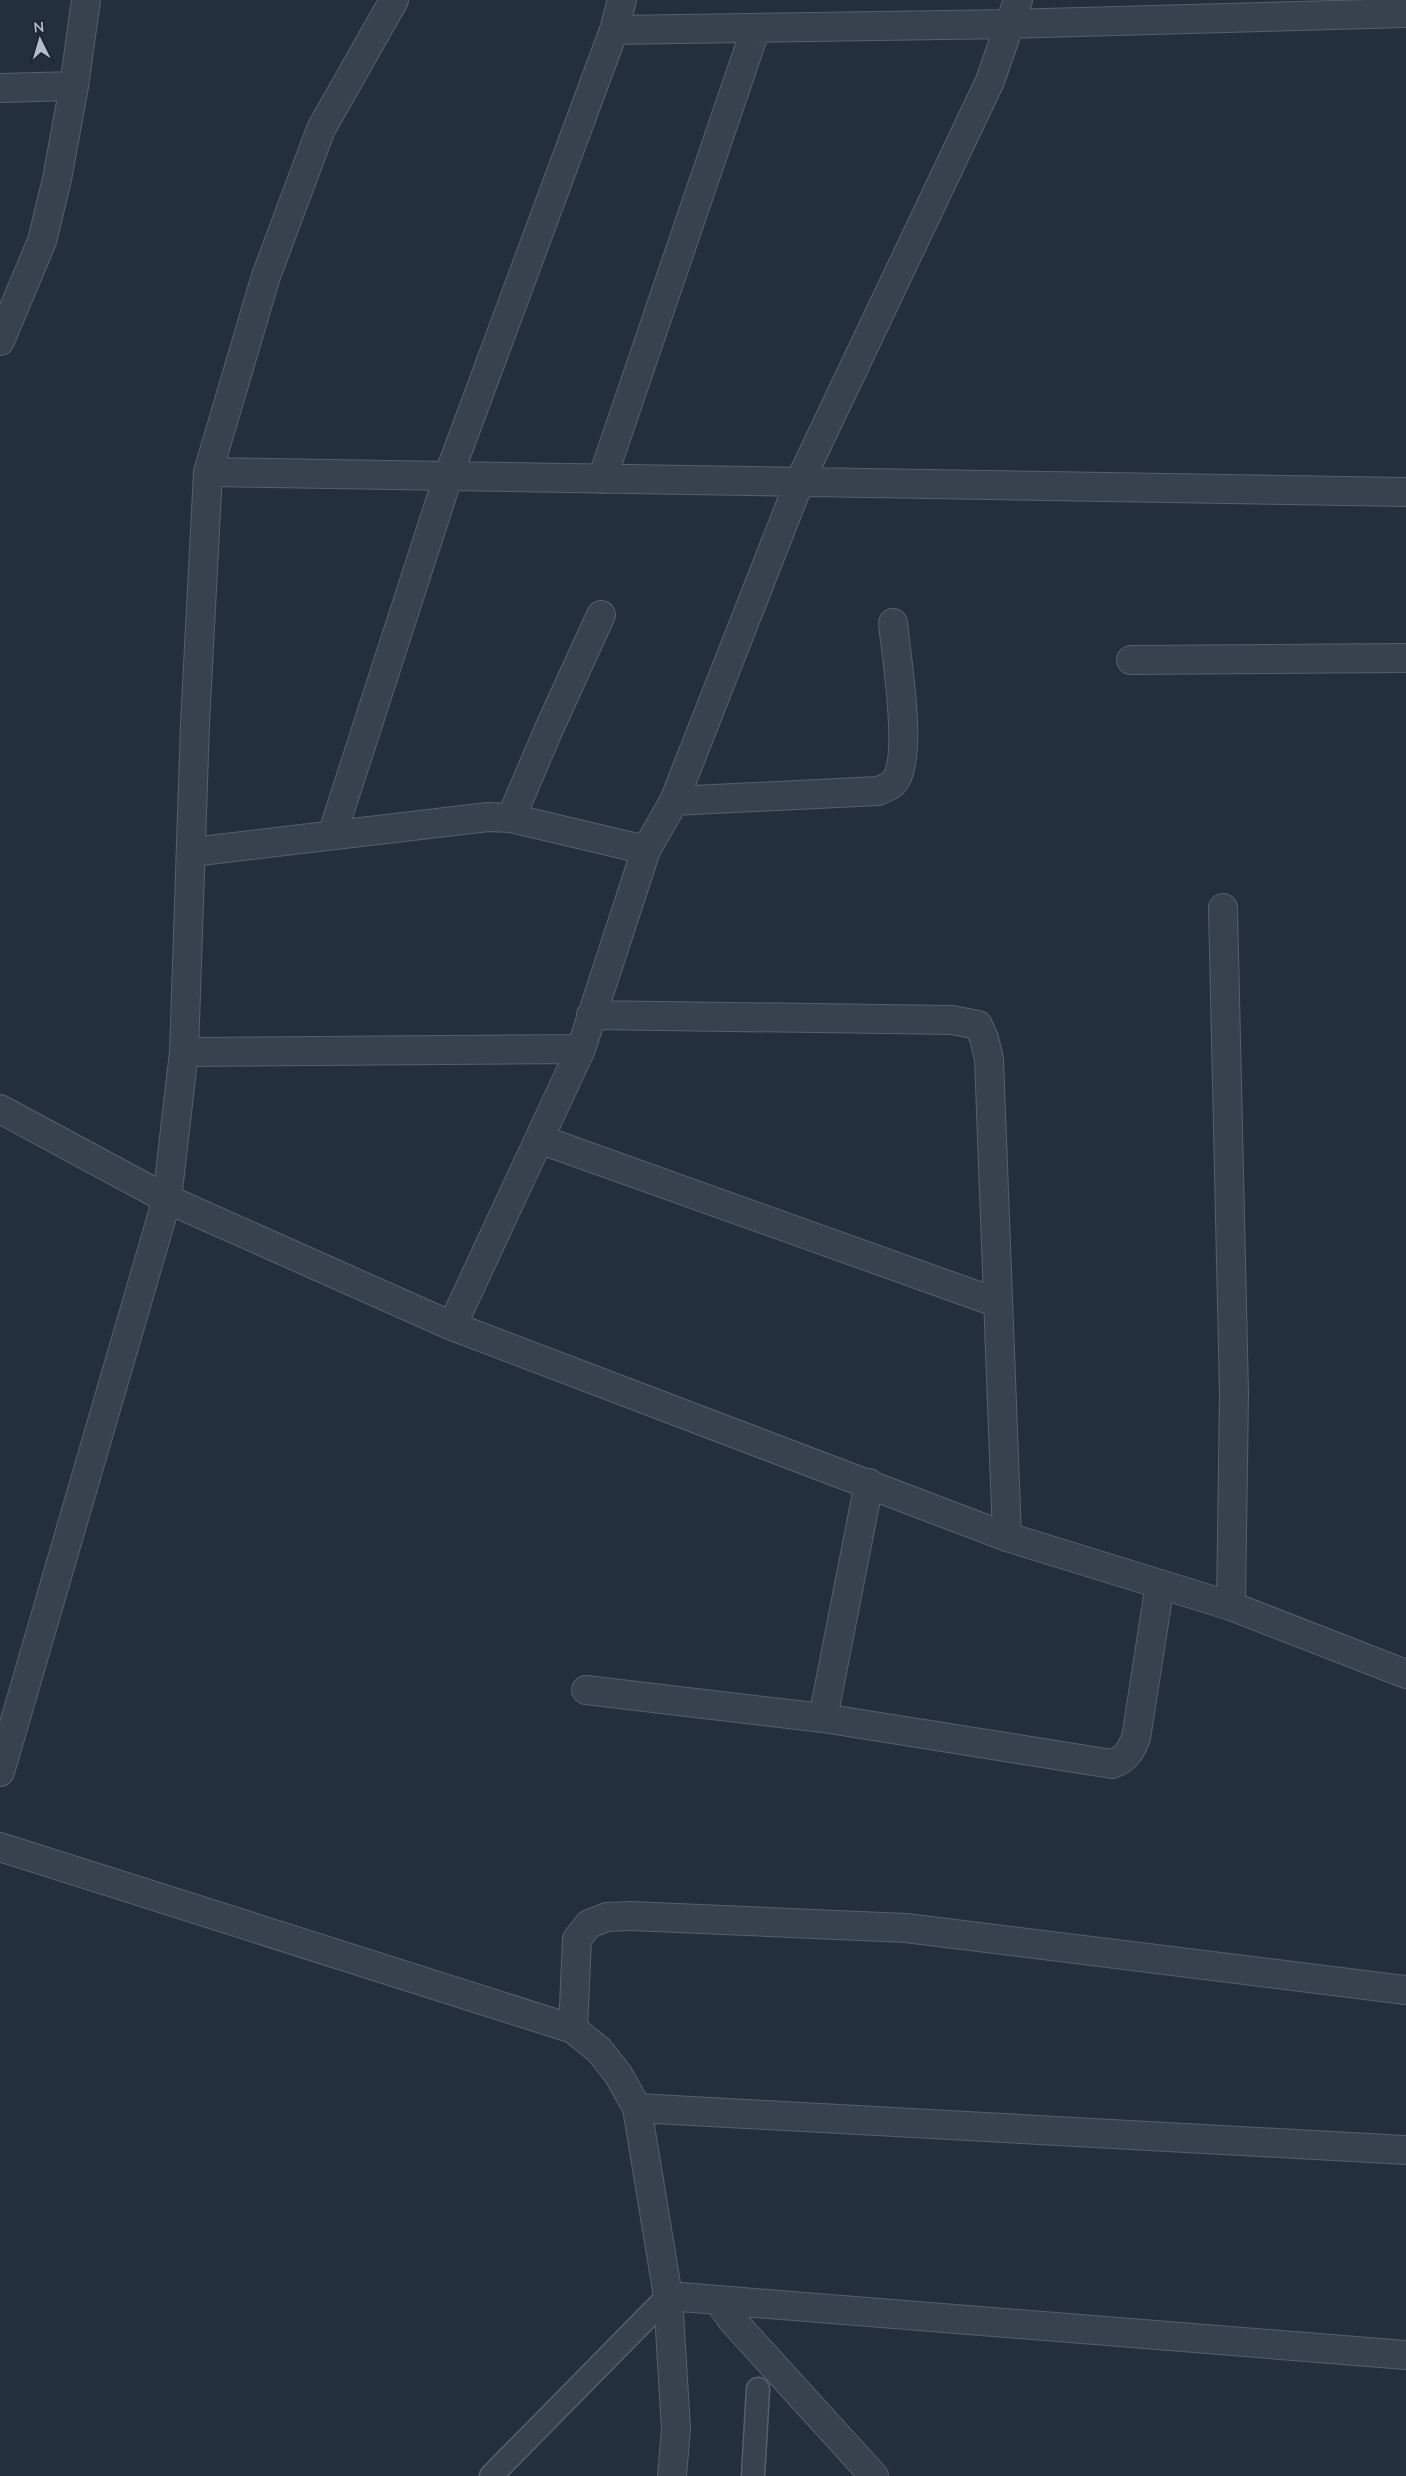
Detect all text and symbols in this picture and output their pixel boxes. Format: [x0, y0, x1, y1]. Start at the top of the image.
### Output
north arrow [15, 15, 65, 65]
text: N [33, 18, 45, 36]

